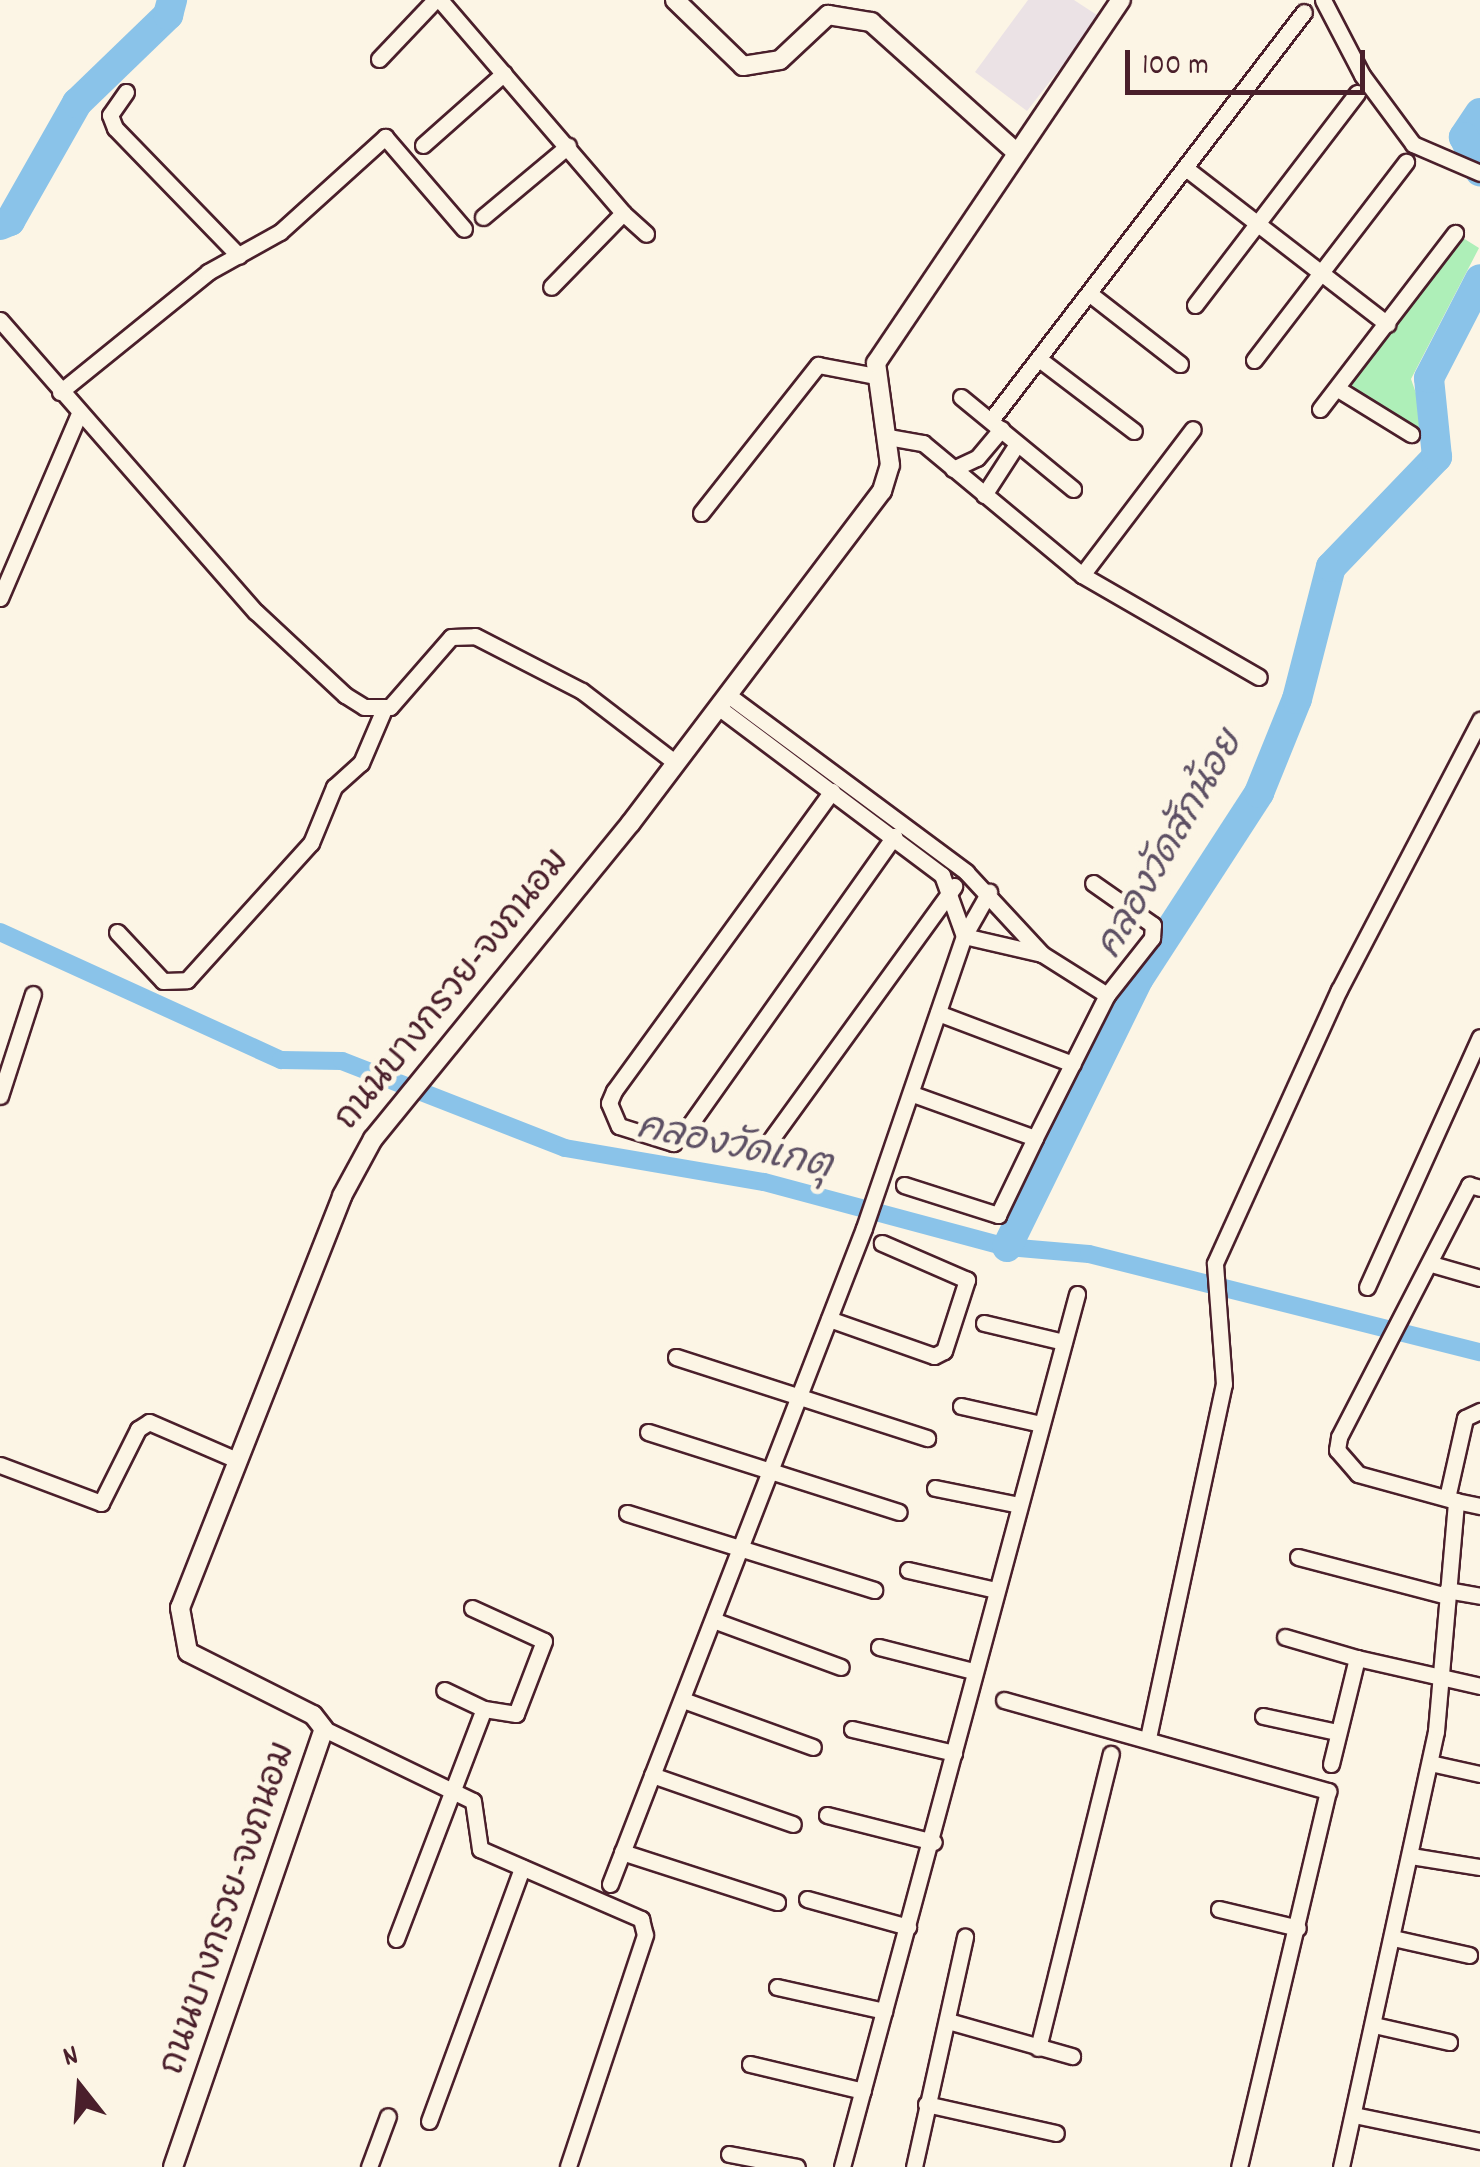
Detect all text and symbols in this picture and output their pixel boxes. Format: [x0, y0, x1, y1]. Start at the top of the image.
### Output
scale bar [1130, 30, 1370, 92]
text: 100 m [1142, 46, 1209, 89]
water label: คลองวัดสักน้อย [1089, 724, 1255, 968]
street label: ถนนบางกรวย-จงถนอม [328, 842, 580, 1140]
water label: คลองวัดเกตุ [632, 1106, 836, 1192]
street label: ถนนบางกรวย-จงถนอม [153, 1737, 307, 2081]
north arrow [30, 2037, 130, 2137]
text: N [59, 2037, 84, 2079]

